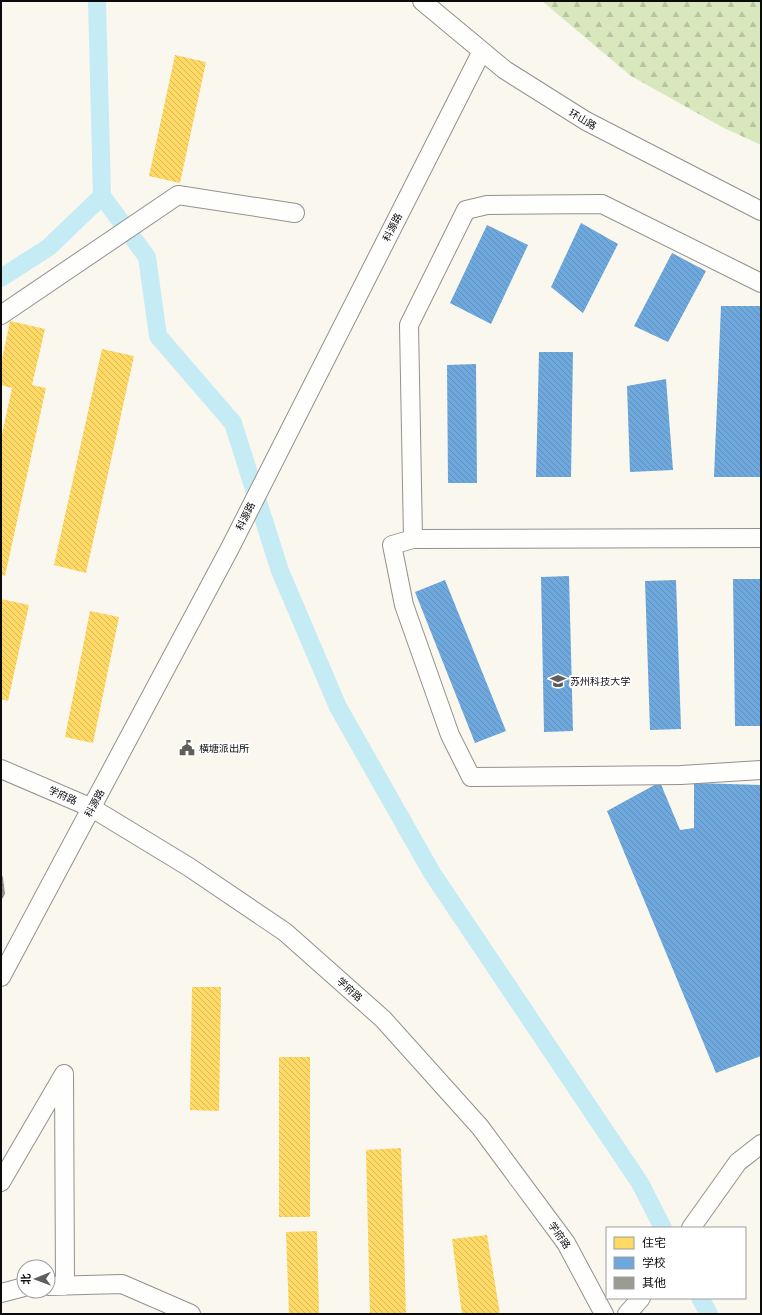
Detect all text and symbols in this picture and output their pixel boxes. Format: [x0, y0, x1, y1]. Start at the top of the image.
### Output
street label: 环山路 [567, 106, 599, 133]
street label: 科源路 [380, 211, 405, 244]
street label: 科源路 [233, 500, 258, 533]
school or university icon: 苏州科技大学 [549, 672, 567, 690]
place label: 苏州科技大学 [570, 675, 630, 688]
public building icon: 横塘派出所 [178, 739, 196, 757]
place label: 横塘派出所 [199, 742, 249, 755]
street label: 学府路 [46, 784, 79, 807]
street label: 科源路 [82, 787, 107, 820]
street label: 学府路 [334, 975, 365, 1004]
street label: 学府路 [546, 1219, 574, 1251]
legend [606, 1227, 746, 1299]
text: 住宅 [642, 1235, 666, 1250]
text: 学校 [642, 1255, 666, 1270]
north arrow [16, 1259, 56, 1299]
text: 北 [19, 1274, 33, 1285]
text: 其他 [642, 1275, 666, 1290]

